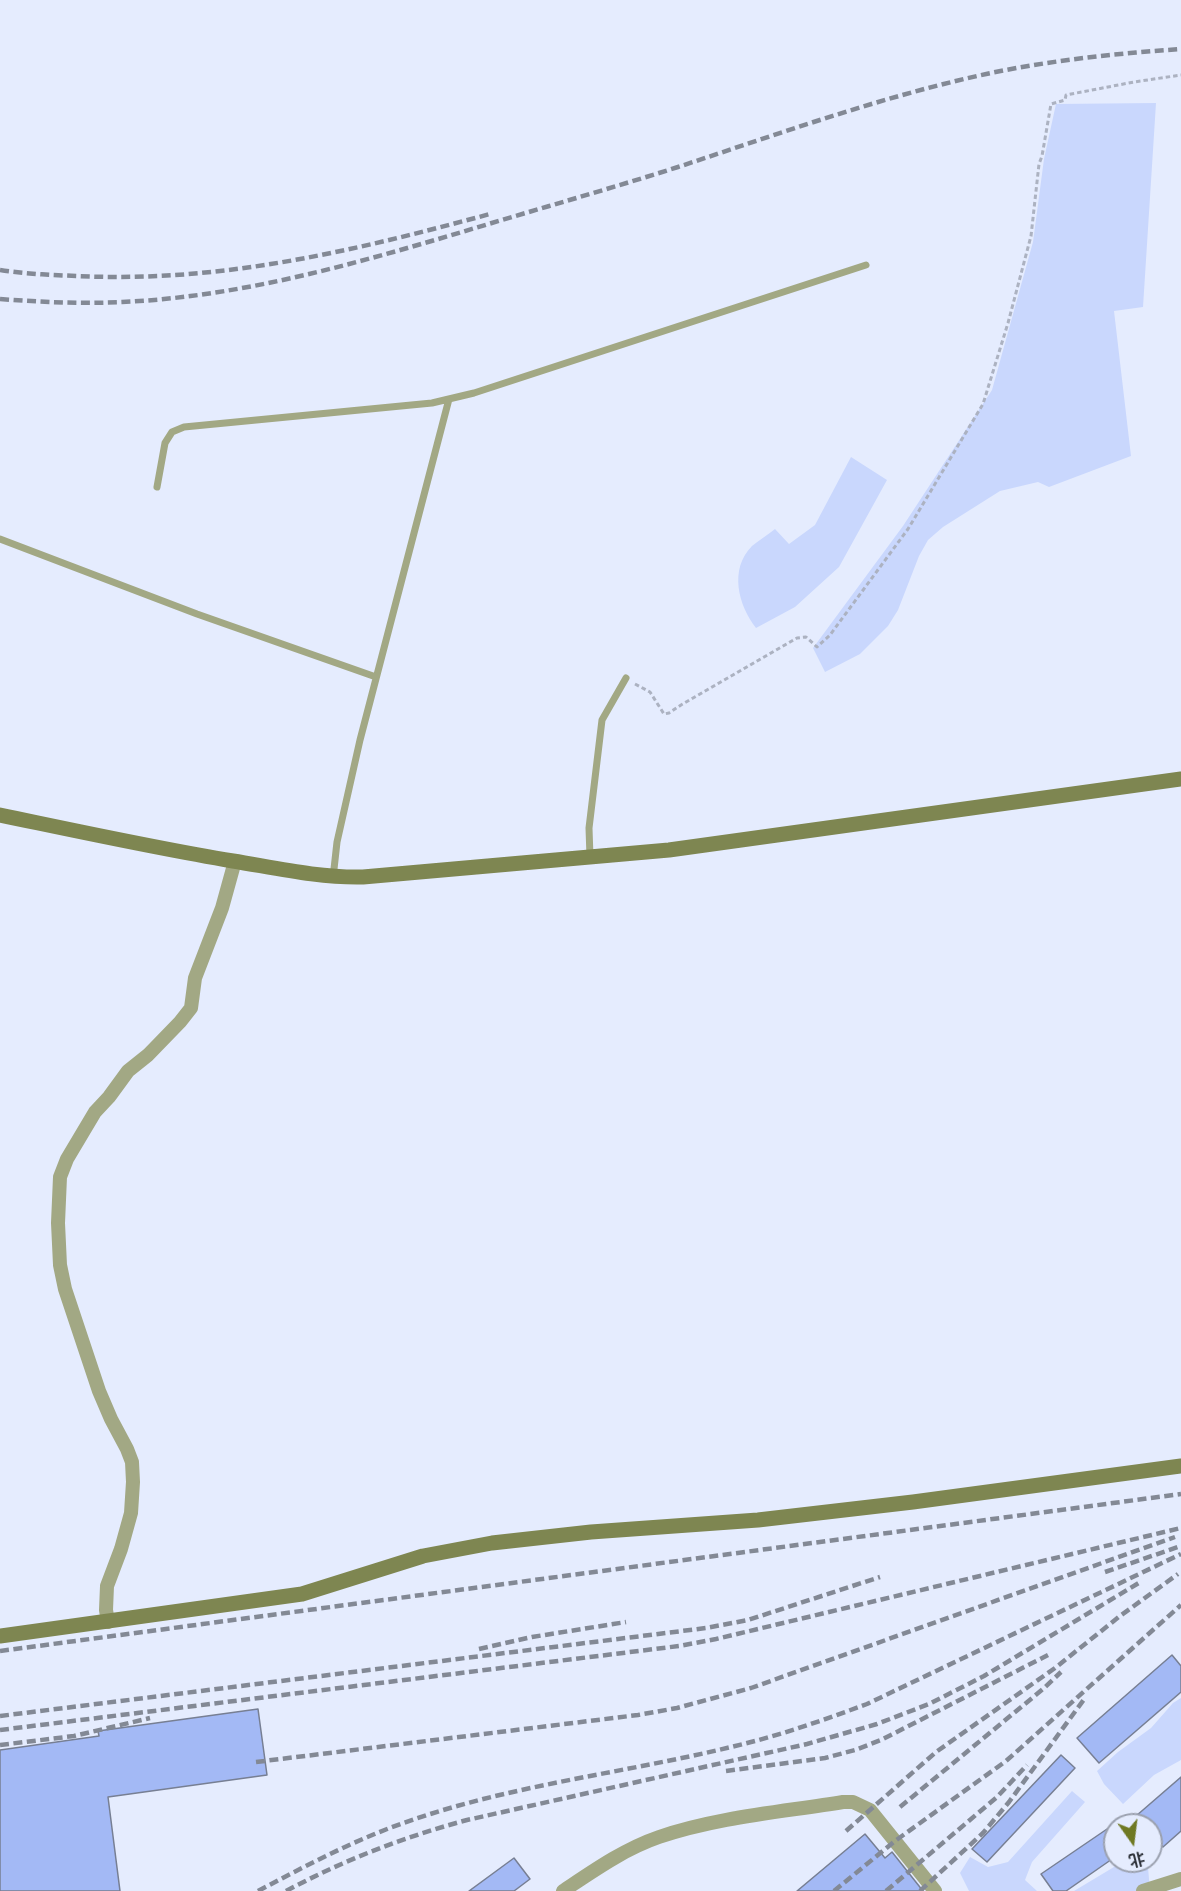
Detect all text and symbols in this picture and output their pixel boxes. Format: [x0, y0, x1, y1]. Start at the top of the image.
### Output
north arrow [1103, 1813, 1163, 1873]
text: 北 [1127, 1848, 1147, 1870]

